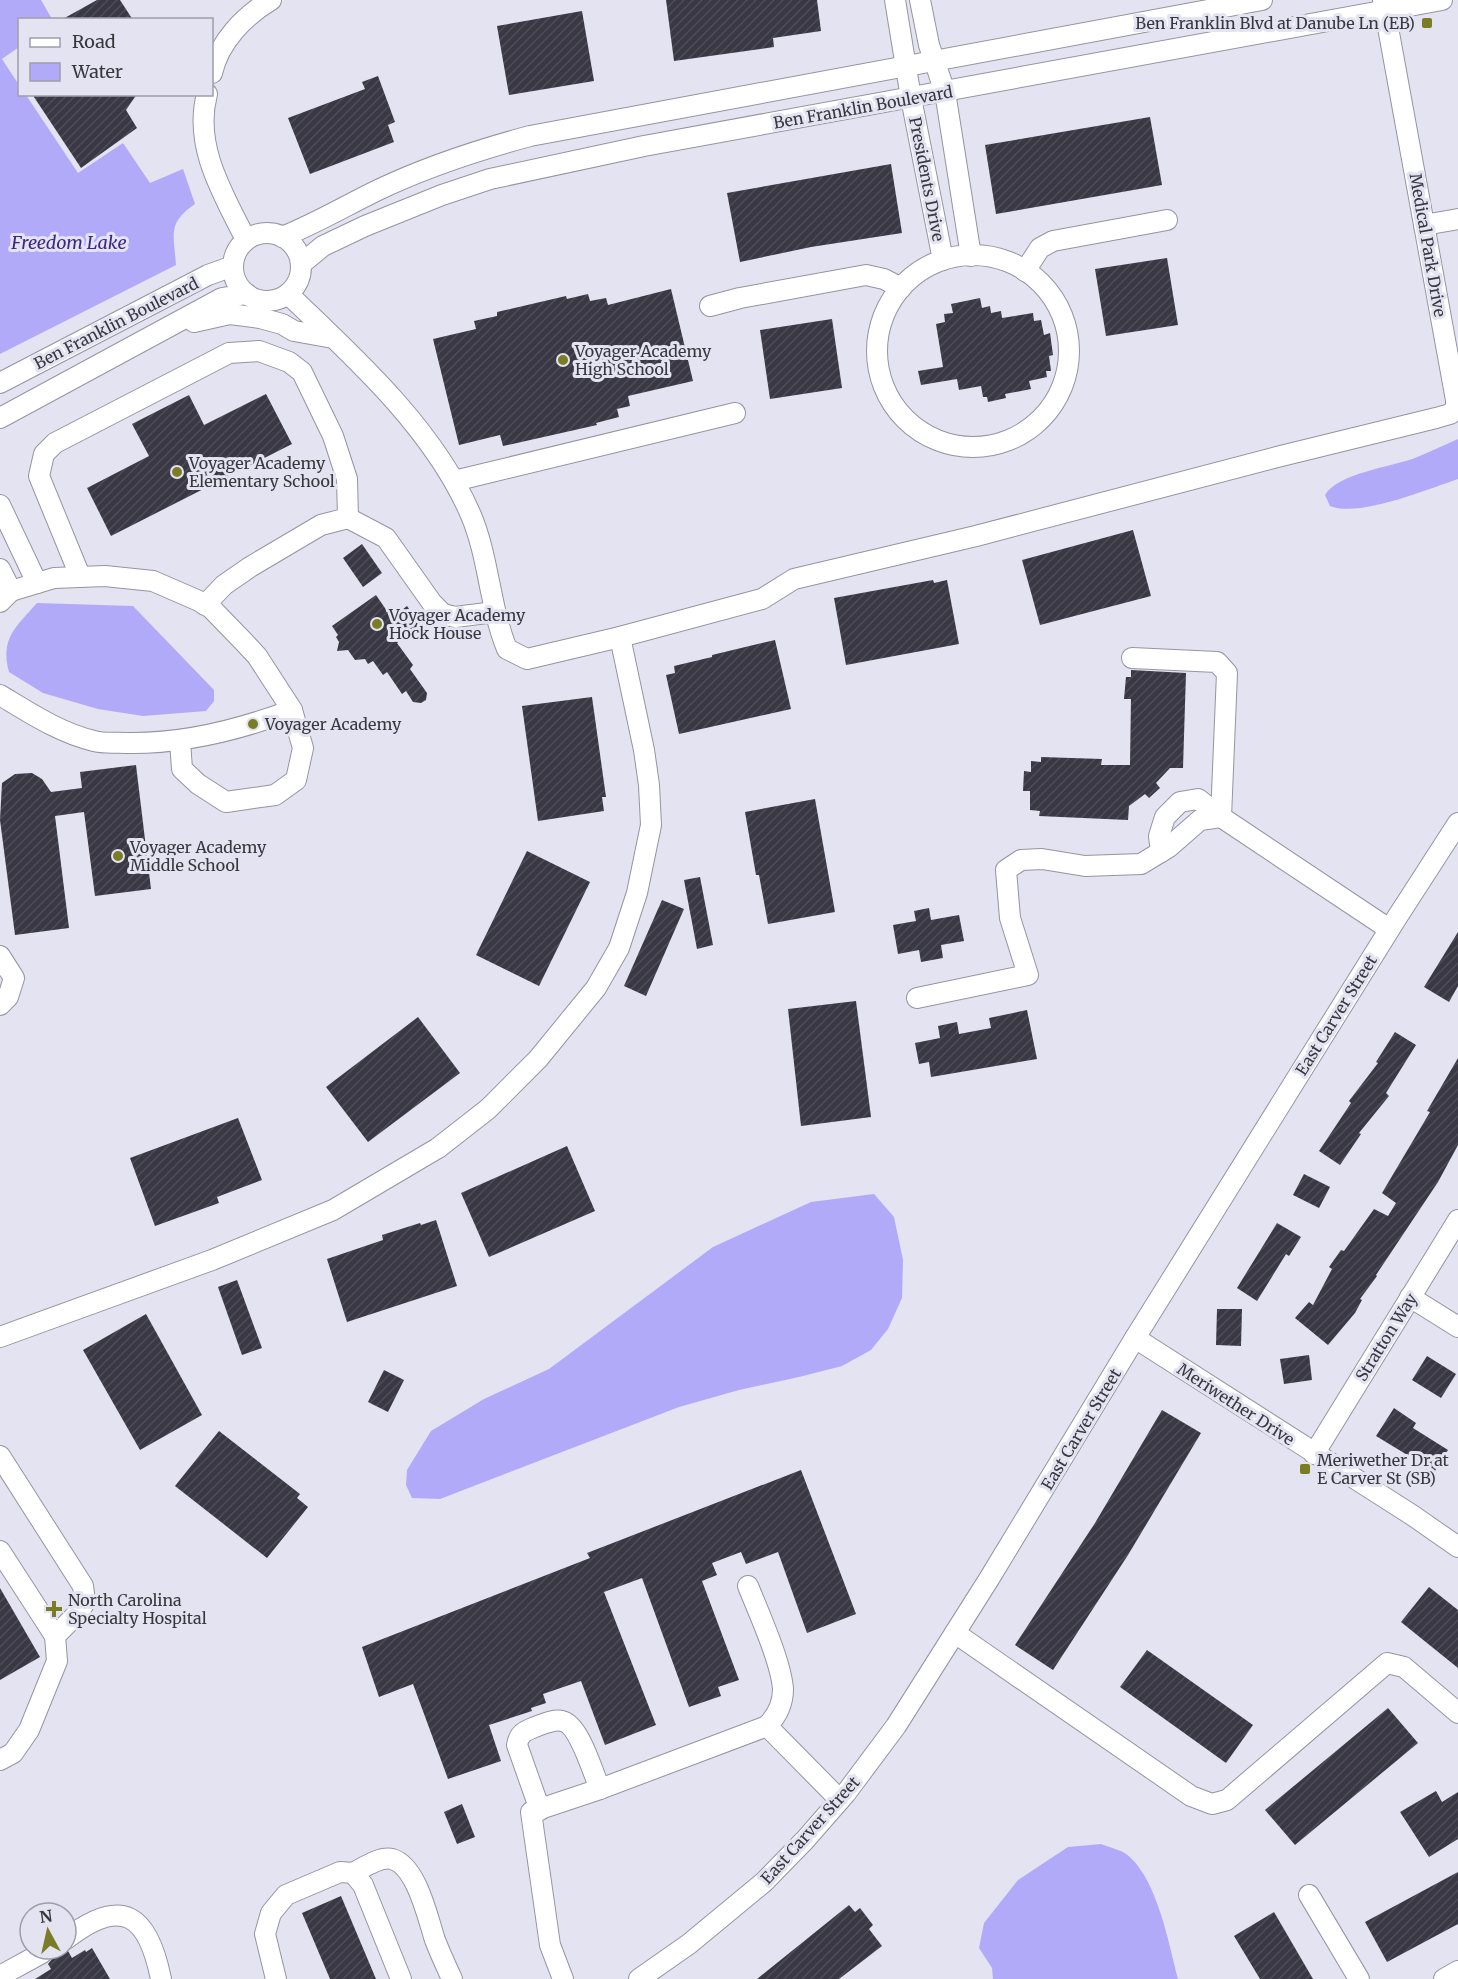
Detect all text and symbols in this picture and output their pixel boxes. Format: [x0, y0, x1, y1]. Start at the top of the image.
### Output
place label: Ben Franklin Blvd at Danube Ln (EB) [1135, 13, 1415, 33]
marker: Ben Franklin Blvd at Danube Ln (EB) [1420, 16, 1434, 30]
legend [18, 18, 213, 96]
text: Road [72, 30, 116, 53]
text: Water [71, 60, 123, 83]
street label: Ben Franklin Boulevard [772, 81, 955, 133]
street label: Presidents Drive [905, 115, 949, 243]
street label: Medical Park Drive [1406, 172, 1450, 318]
water label: Freedom Lake [10, 231, 127, 254]
street label: Ben Franklin Boulevard [30, 273, 202, 373]
place label: Voyager Academy High School [574, 341, 712, 379]
marker: Voyager Academy High School [556, 353, 570, 367]
place label: Voyager Academy Elementary School [188, 453, 335, 491]
marker: Voyager Academy Elementary School [170, 465, 184, 479]
place label: Voyager Academy Hock House [388, 605, 526, 643]
marker: Voyager Academy Hock House [370, 617, 384, 631]
place label: Voyager Academy [264, 714, 402, 734]
marker: Voyager Academy [246, 717, 260, 731]
place label: Voyager Academy Middle School [129, 837, 267, 875]
marker: Voyager Academy Middle School [111, 849, 125, 863]
street label: East Carver Street [1291, 951, 1381, 1079]
street label: Stratton Way [1351, 1289, 1421, 1385]
street label: Meriwether Drive [1174, 1359, 1298, 1449]
street label: East Carver Street [1037, 1364, 1125, 1493]
place label: Meriwether Dr at E Carver St (SB) [1317, 1450, 1450, 1488]
marker: Meriwether Dr at E Carver St (SB) [1298, 1462, 1312, 1476]
place label: North Carolina Specialty Hospital [68, 1590, 207, 1628]
marker: North Carolina Specialty Hospital [45, 1600, 63, 1618]
street label: East Carver Street [756, 1771, 864, 1888]
north arrow [18, 1901, 78, 1961]
text: N [38, 1905, 54, 1927]

